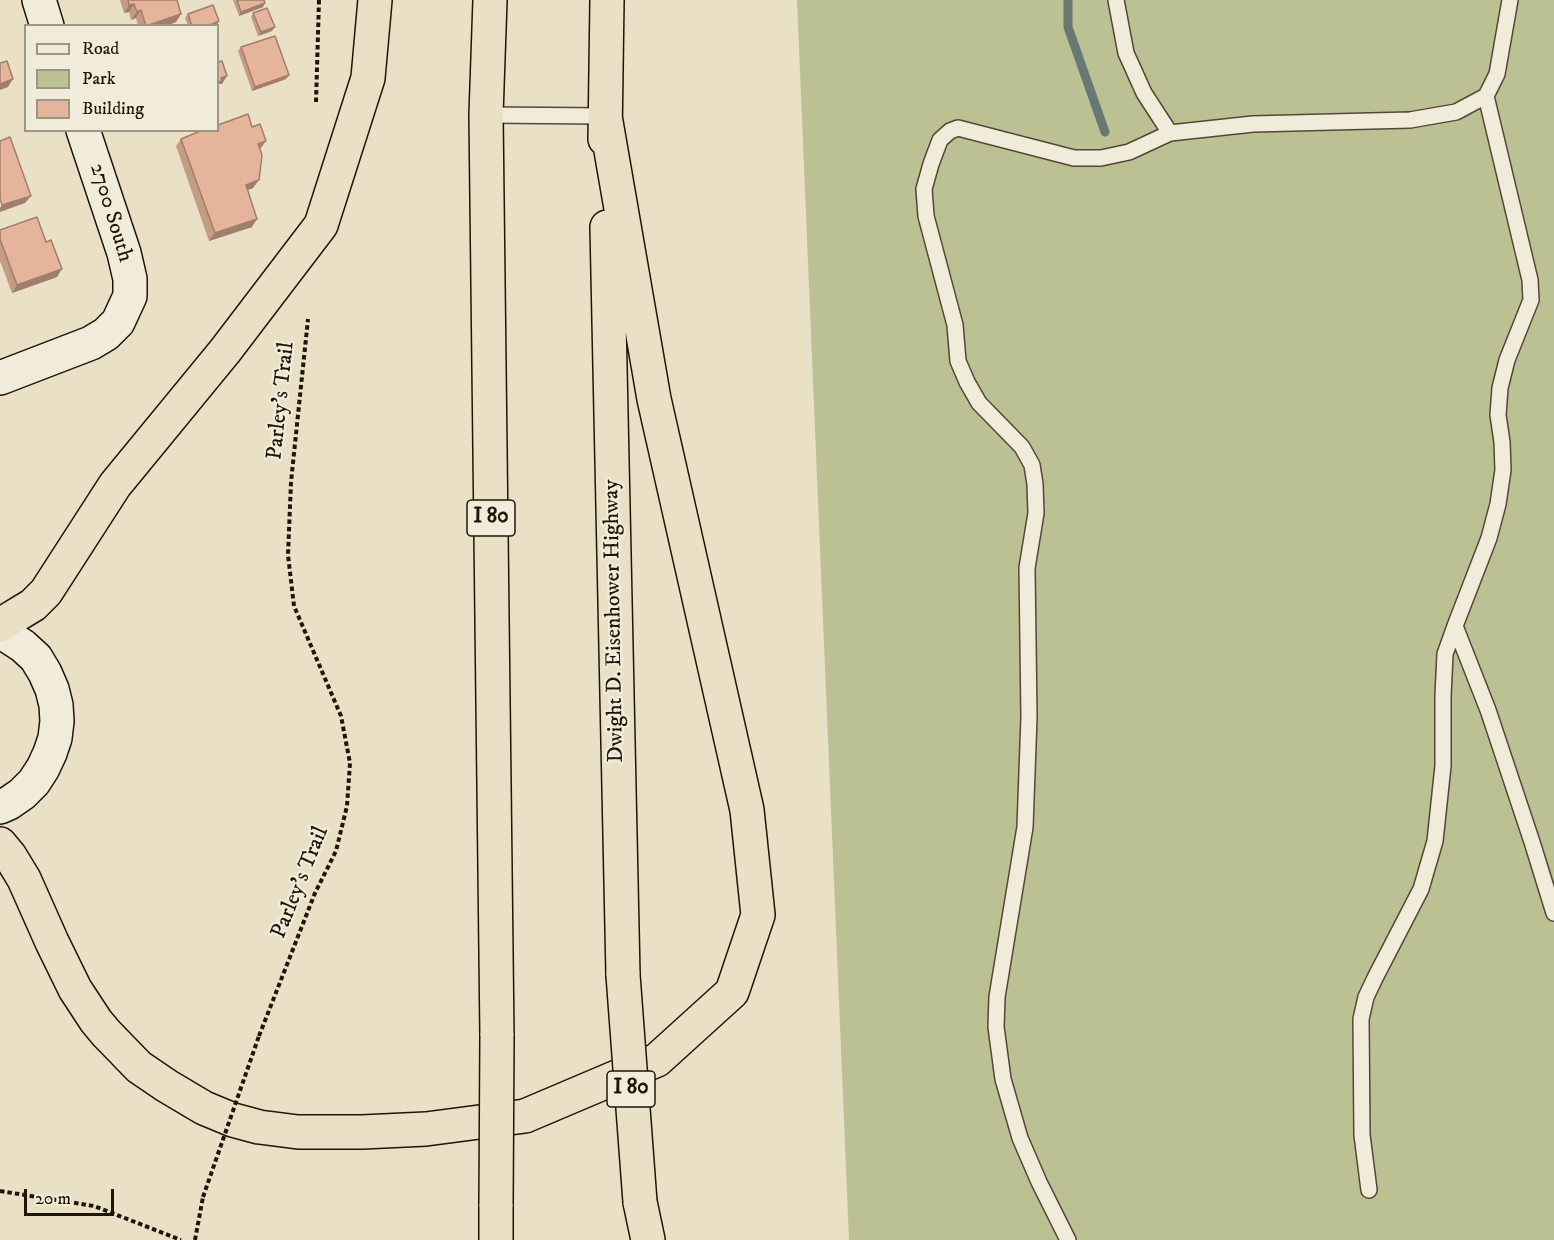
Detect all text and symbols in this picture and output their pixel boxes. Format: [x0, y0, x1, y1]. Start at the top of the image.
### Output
legend [24, 24, 219, 132]
text: Road [82, 38, 119, 60]
text: Park [82, 68, 116, 90]
text: Building [82, 98, 144, 120]
street label: 2700 South [83, 161, 137, 265]
street label: Parley's Trail [263, 341, 301, 461]
street label: Dwight D. Eisenhower Highway [599, 479, 631, 763]
road number: I 80 [467, 500, 515, 536]
street label: Parley's Trail [267, 823, 335, 943]
road number: I 80 [607, 1071, 655, 1107]
scale bar [27, 1177, 117, 1215]
text: 20 m [35, 1188, 71, 1210]

